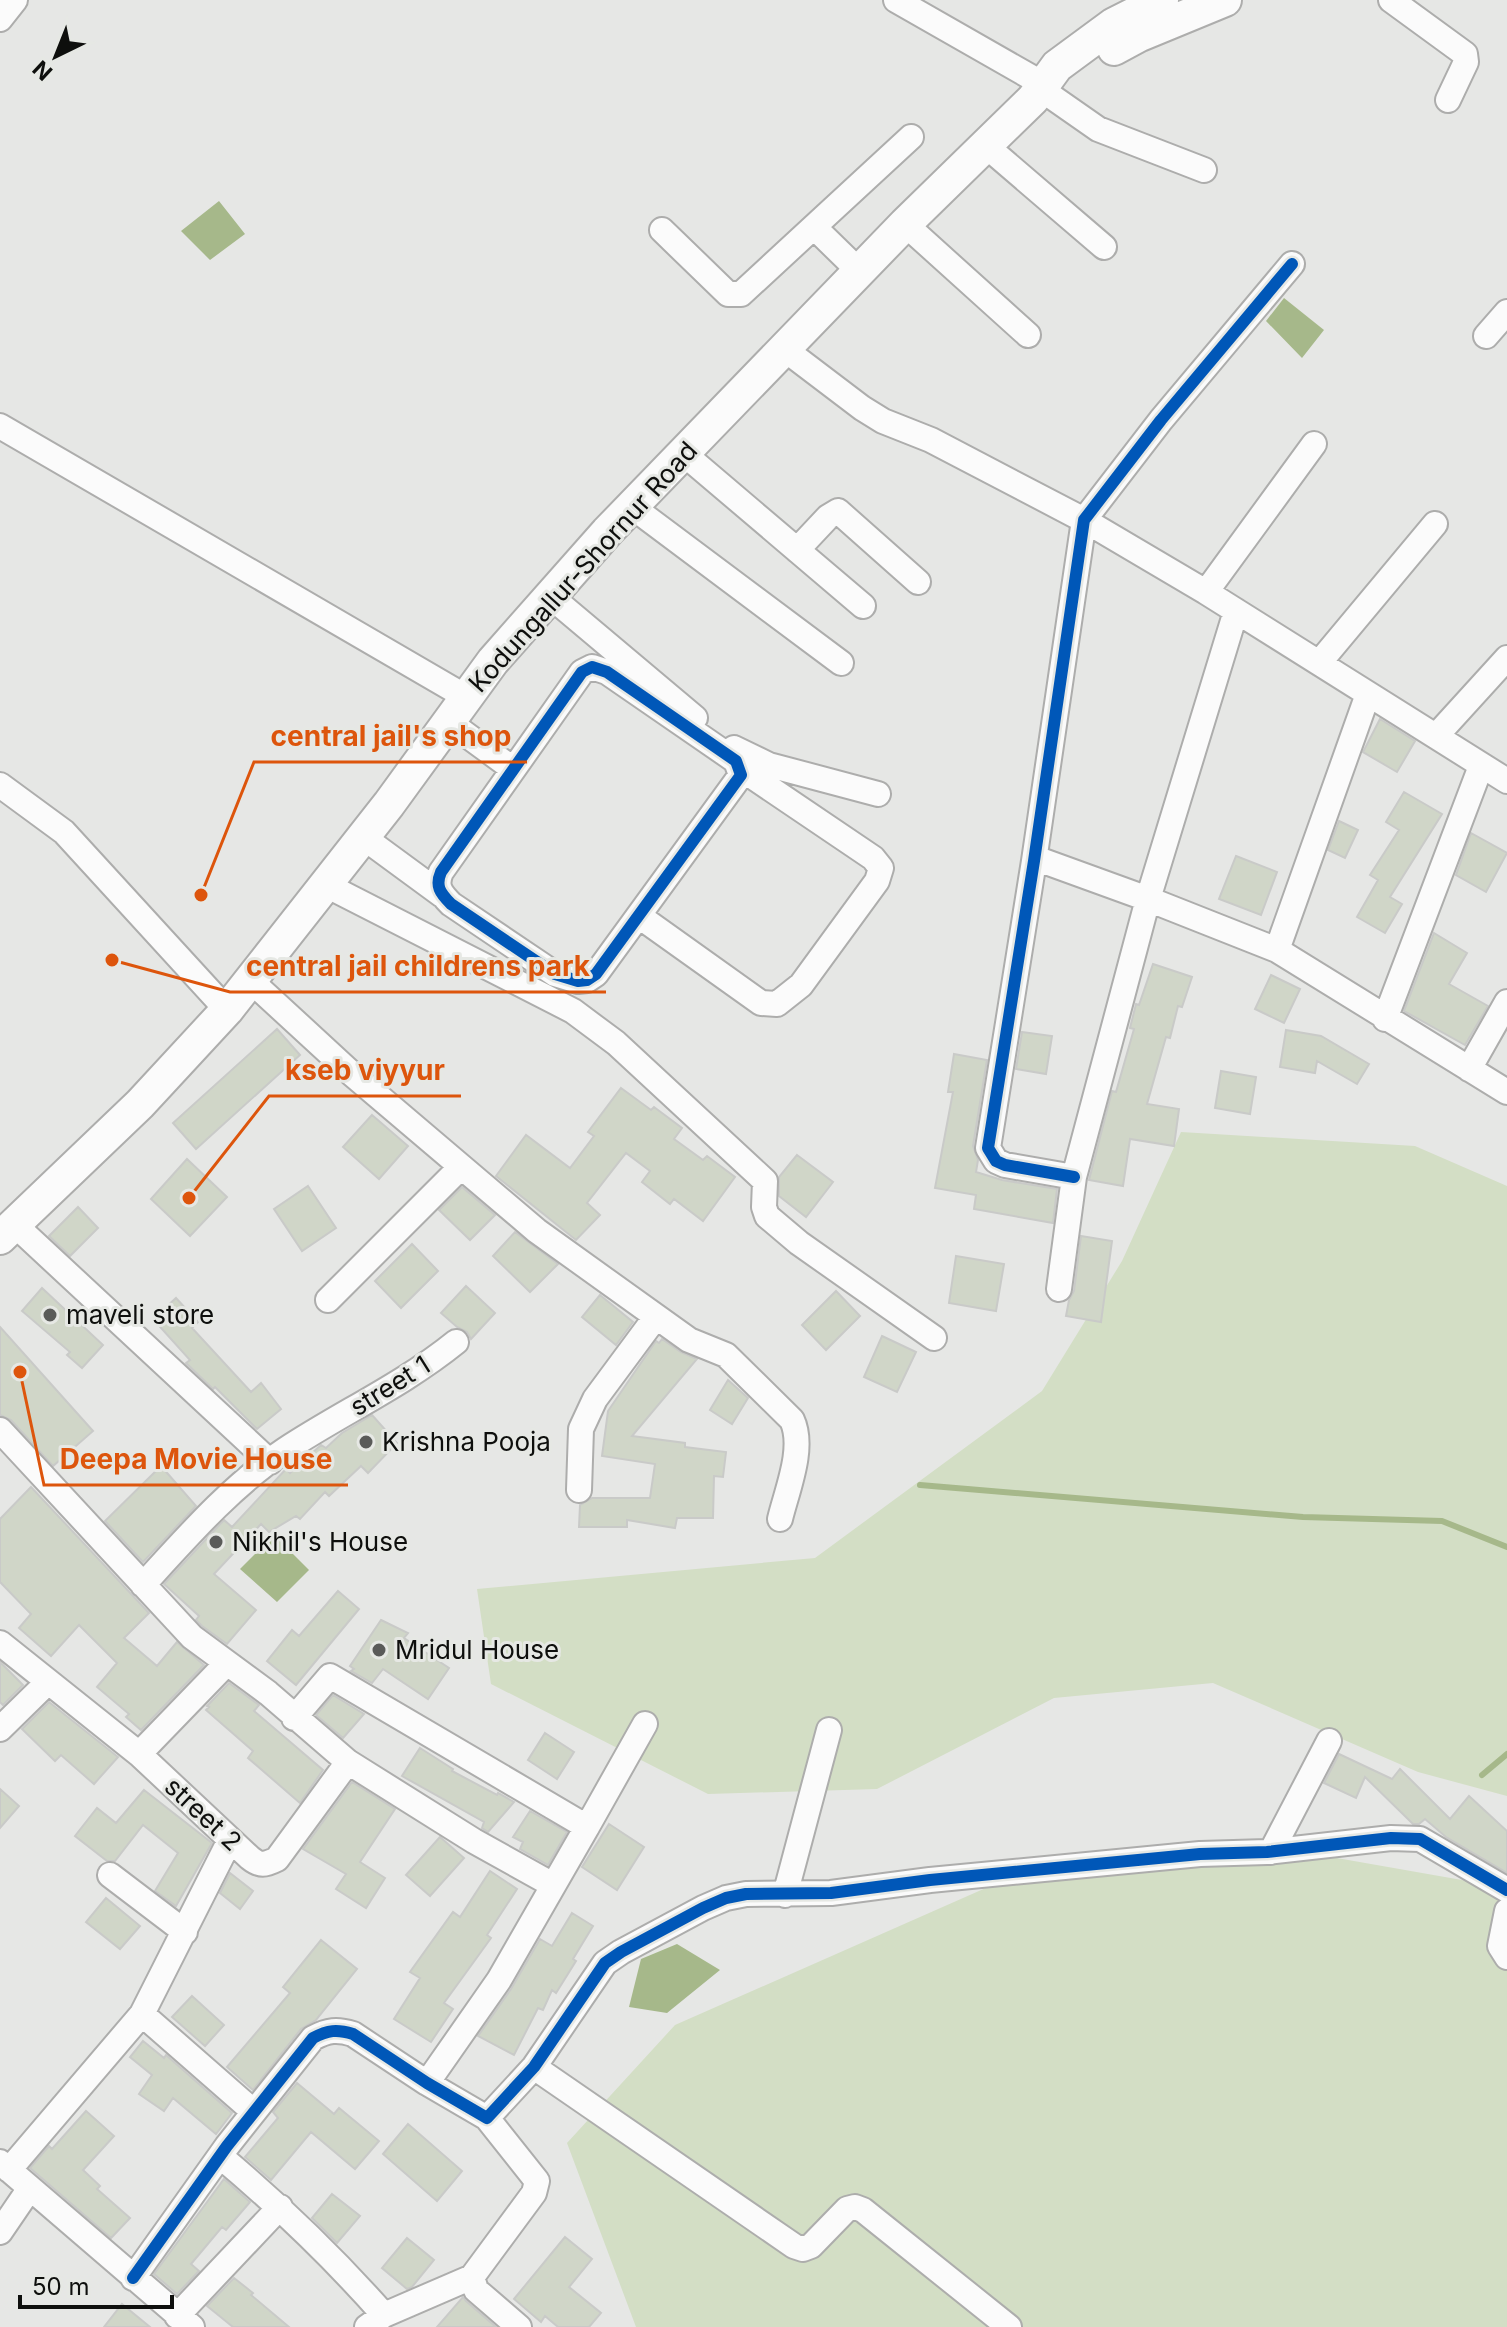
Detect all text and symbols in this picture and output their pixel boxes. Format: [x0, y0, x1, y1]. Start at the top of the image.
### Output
north arrow [16, 16, 96, 96]
text: N [27, 55, 57, 86]
street label: Kodungallur-Shornur Road [462, 435, 703, 698]
callout: central jail's shop [254, 710, 527, 762]
text: central jail's shop [271, 719, 511, 753]
callout: central jail childrens park [230, 940, 606, 992]
text: central jail childrens park [246, 949, 591, 983]
callout: kseb viyyur [269, 1044, 461, 1096]
text: kseb viyyur [285, 1053, 445, 1087]
place label: maveli store [66, 1299, 214, 1330]
marker: maveli store [41, 1306, 59, 1324]
street label: street 1 [344, 1349, 435, 1422]
place label: Krishna Pooja [382, 1426, 551, 1457]
callout: Deepa Movie House [44, 1433, 348, 1485]
marker: Krishna Pooja [357, 1433, 375, 1451]
text: Deepa Movie House [60, 1442, 332, 1476]
place label: Nikhil's House [232, 1526, 408, 1557]
marker: Nikhil's House [207, 1533, 225, 1551]
place label: Mridul House [395, 1634, 559, 1665]
marker: Mridul House [370, 1641, 388, 1659]
street label: street 2 [159, 1770, 248, 1857]
scale bar [20, 2259, 172, 2309]
text: 50 m [32, 2272, 90, 2301]

